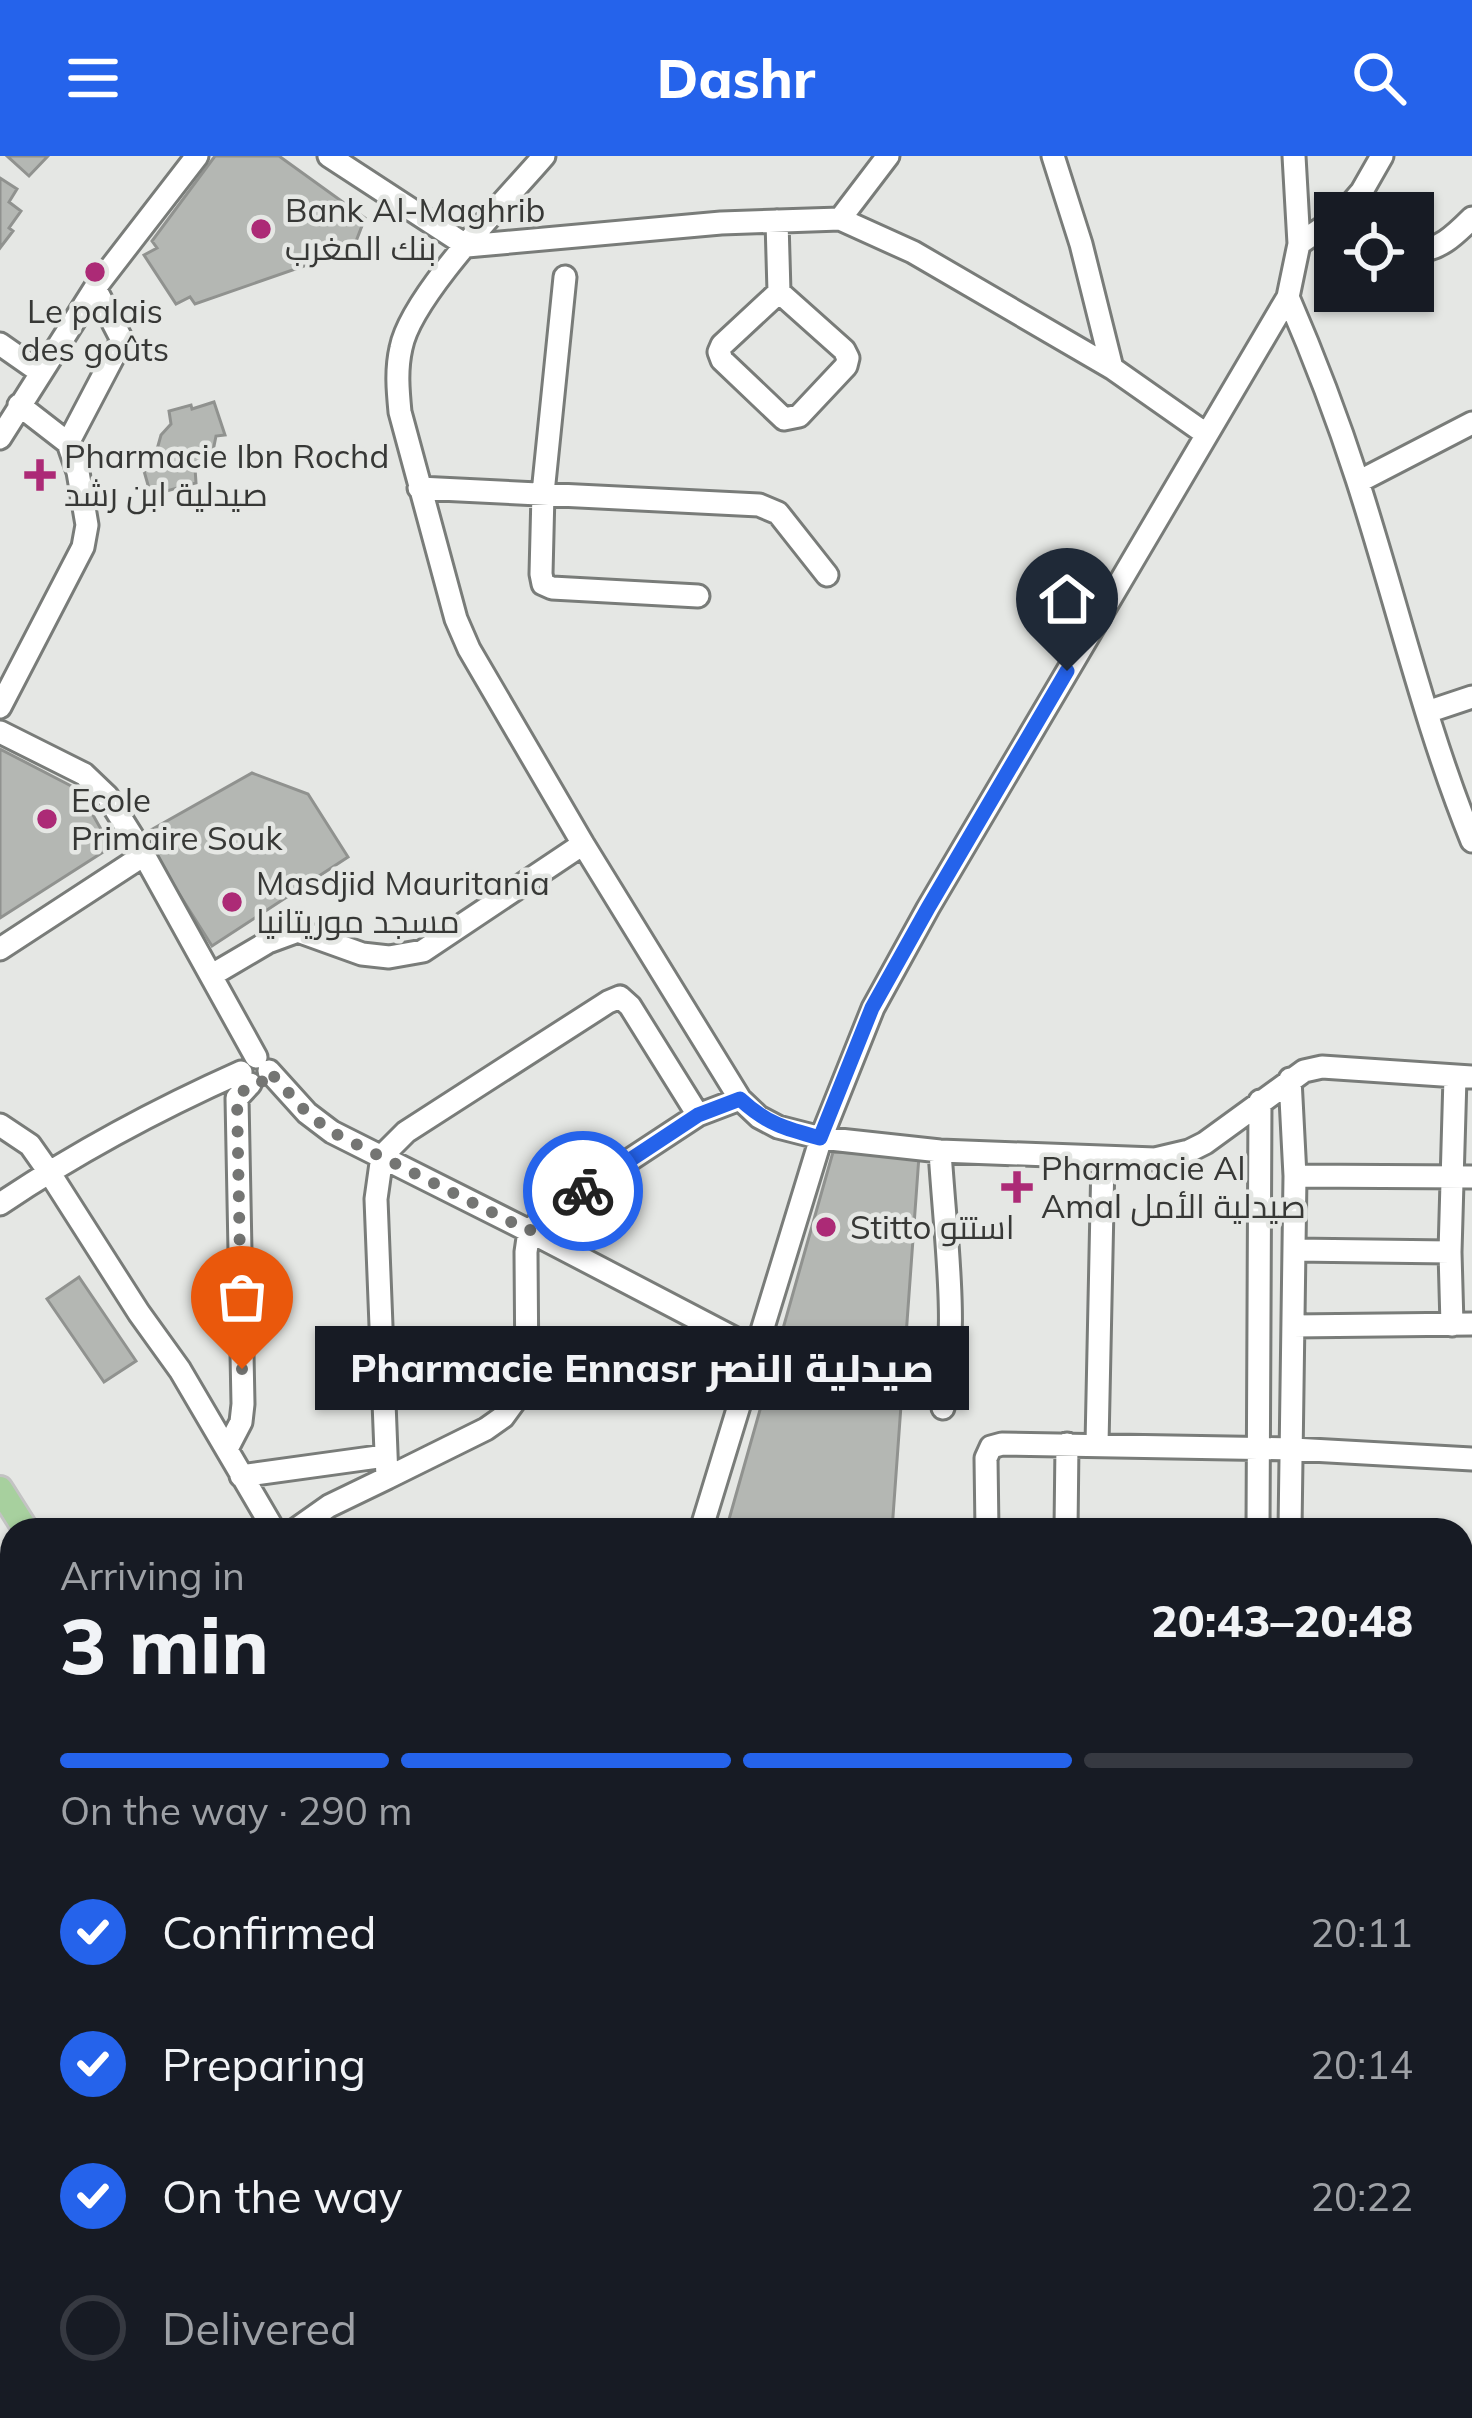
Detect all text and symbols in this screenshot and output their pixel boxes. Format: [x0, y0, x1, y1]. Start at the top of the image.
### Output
text: Dashr [657, 44, 815, 112]
icon: menu [60, 45, 126, 111]
icon: search [1346, 45, 1412, 111]
place label: Bank Al-Maghrib بنك المغرب [285, 189, 545, 268]
map controls [1314, 192, 1434, 312]
button: locate [1314, 192, 1434, 312]
marker: Bank Al-Maghrib بنك المغرب [248, 216, 274, 242]
marker: Le palais des goûts [82, 259, 108, 285]
place label: Le palais des goûts [21, 290, 169, 369]
place label: Pharmacie Ibn Rochd صيدلية ابن رشد [64, 435, 389, 515]
marker: Pharmacie Ibn Rochd صيدلية ابن رشد [27, 462, 53, 488]
pin [1016, 548, 1118, 671]
icon: home [1034, 566, 1100, 632]
place label: Ecole Primaire Souk [71, 779, 283, 858]
marker: Ecole Primaire Souk [34, 806, 60, 832]
place label: Masdjid Mauritania مسجد موريتانيا [256, 862, 550, 941]
marker: Masdjid Mauritania مسجد موريتانيا [219, 889, 245, 915]
courier [523, 1131, 643, 1251]
place label: Pharmacie Al Amal صيدلية الأمل [1041, 1147, 1306, 1227]
icon: bike [550, 1158, 616, 1224]
marker: Pharmacie Al Amal صيدلية الأمل [1004, 1174, 1030, 1200]
place label: Stitto استتو [850, 1206, 1015, 1247]
marker: Stitto استتو [813, 1214, 839, 1240]
pin [191, 1246, 293, 1369]
icon: bag [209, 1264, 275, 1330]
callout: Pharmacie Ennasr صيدلية النصر [314, 1327, 968, 1411]
text: Pharmacie Ennasr صيدلية النصر [350, 1343, 934, 1392]
text: Arriving in [60, 1551, 245, 1600]
text: 20:43–20:48 [1151, 1592, 1413, 1648]
text: 3 min [60, 1596, 269, 1694]
text: On the way · 290 m [60, 1786, 412, 1835]
icon: check [60, 1899, 126, 1965]
text: Confirmed [162, 1904, 376, 1960]
text: 20:11 [1311, 1908, 1413, 1957]
icon: check [60, 2031, 126, 2097]
text: Preparing [162, 2036, 366, 2092]
text: 20:14 [1311, 2040, 1413, 2089]
icon: check [60, 2163, 126, 2229]
text: On the way [162, 2168, 403, 2224]
text: 20:22 [1311, 2172, 1413, 2221]
text: Delivered [162, 2300, 357, 2356]

